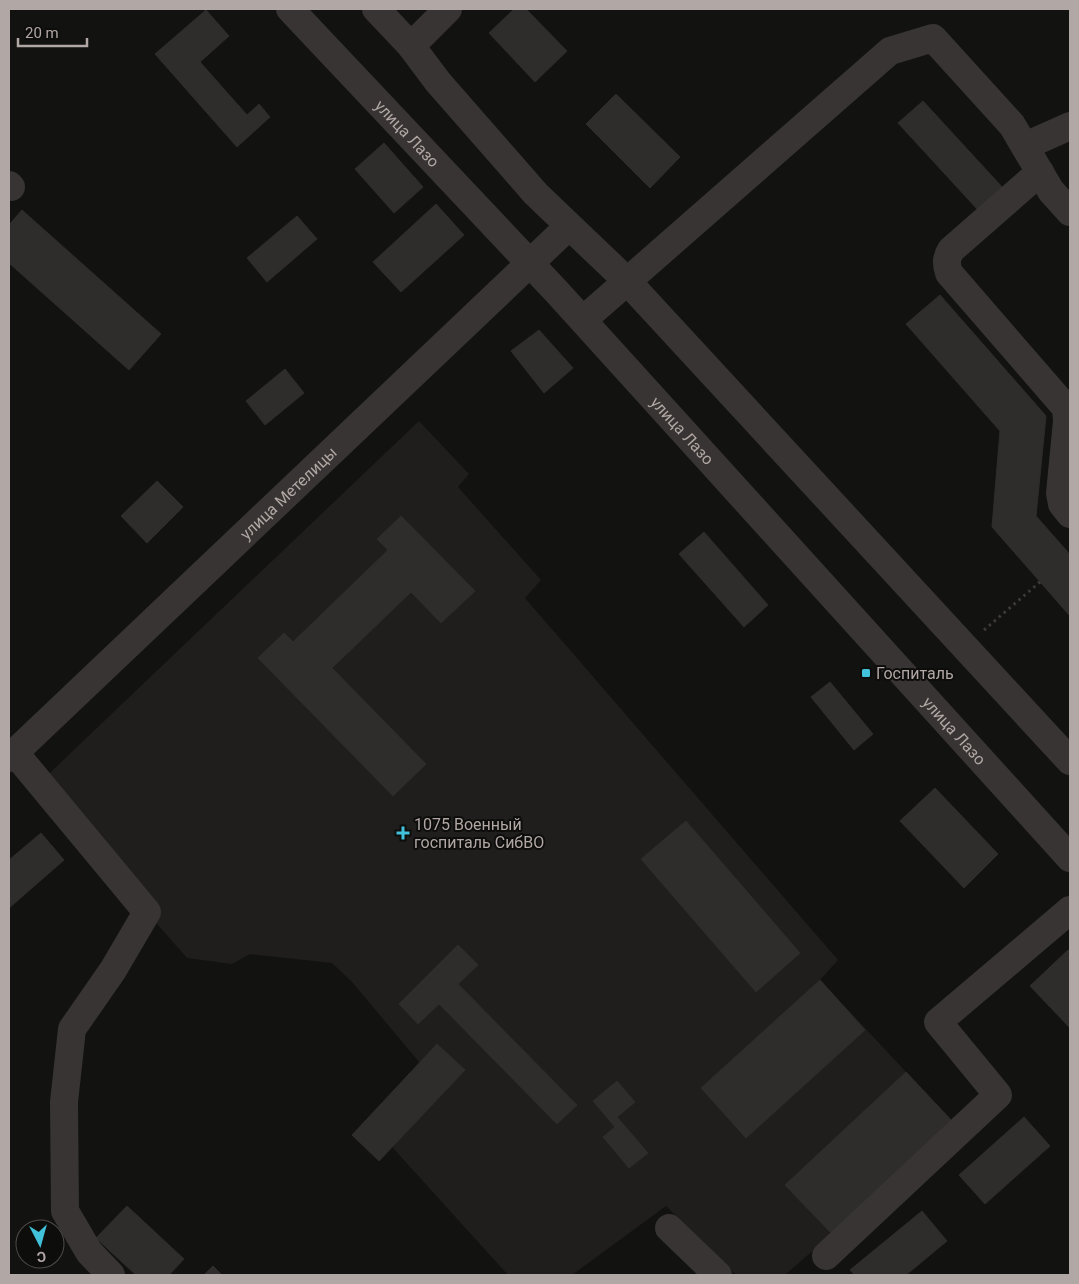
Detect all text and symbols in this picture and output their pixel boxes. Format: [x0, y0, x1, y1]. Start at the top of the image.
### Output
scale bar [18, 15, 86, 47]
text: 20 m [25, 24, 59, 42]
street label: улица Лазо [371, 96, 443, 171]
street label: улица Лазо [647, 393, 718, 468]
street label: улица Метелицы [236, 442, 340, 543]
place label: Госпиталь [876, 664, 954, 683]
marker: Госпиталь [860, 667, 872, 679]
street label: улица Лазо [919, 693, 990, 769]
place label: 1075 Военный госпиталь СибВО [414, 815, 544, 852]
marker: 1075 Военный госпиталь СибВО [396, 826, 410, 840]
north arrow [15, 1219, 65, 1269]
text: С [36, 1248, 47, 1265]

